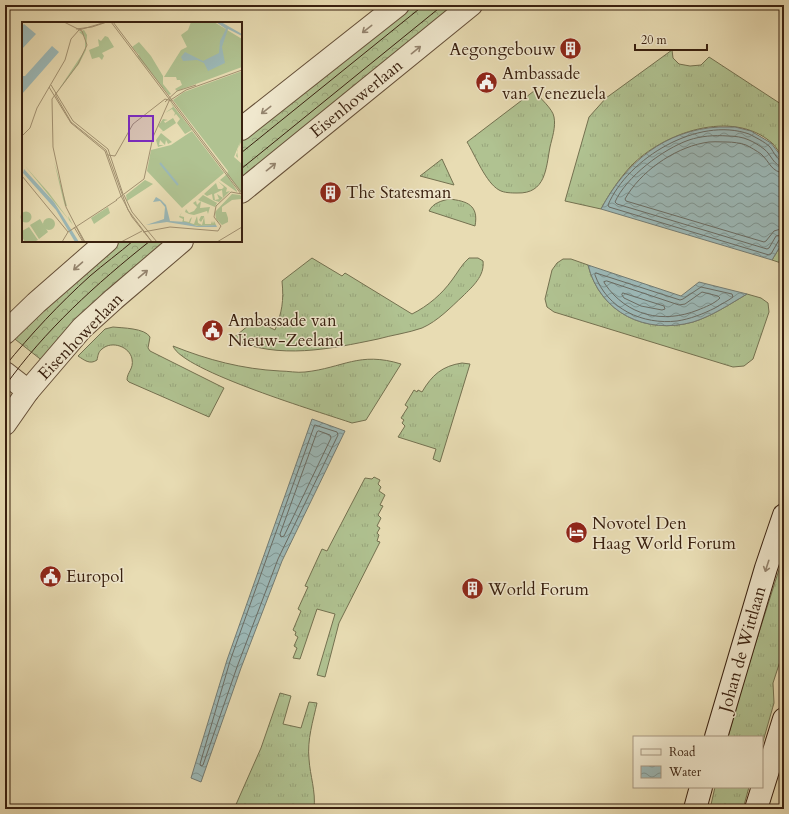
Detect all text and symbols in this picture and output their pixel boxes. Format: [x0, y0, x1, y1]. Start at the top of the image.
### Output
inset map [22, 22, 242, 242]
one-way arrow [362, 25, 373, 34]
scale bar [635, 26, 707, 52]
text: 20 m [641, 32, 668, 48]
building icon: Aegongebouw [558, 36, 584, 62]
place label: Aegongebouw [449, 38, 556, 61]
one-way arrow [410, 46, 421, 54]
street label: Eisenhowerlaan [305, 54, 408, 143]
place label: Ambassade van Venezuela [502, 62, 607, 105]
public building icon: Ambassade van Venezuela [473, 70, 499, 96]
one-way arrow [260, 106, 271, 114]
one-way arrow [266, 163, 277, 172]
building icon: The Statesman [318, 179, 344, 205]
place label: The Statesman [346, 181, 452, 204]
one-way arrow [73, 262, 83, 271]
one-way arrow [138, 269, 149, 278]
street label: Eisenhowerlaan [33, 287, 128, 385]
place label: Ambassade van Nieuw-Zeeland [228, 309, 343, 352]
public building icon: Ambassade van Nieuw-Zeeland [199, 317, 225, 343]
place label: Novotel Den Haag World Forum [592, 512, 737, 555]
hotel icon: Novotel Den Haag World Forum [563, 520, 589, 546]
one-way arrow [763, 559, 770, 572]
public building icon: Europol [38, 563, 64, 589]
place label: Europol [66, 565, 124, 588]
building icon: World Forum [459, 576, 485, 602]
place label: World Forum [487, 578, 590, 601]
street label: Johan de Wittlaan [713, 583, 772, 718]
legend [633, 736, 763, 788]
text: Road [669, 744, 696, 760]
text: Water [668, 764, 702, 780]

